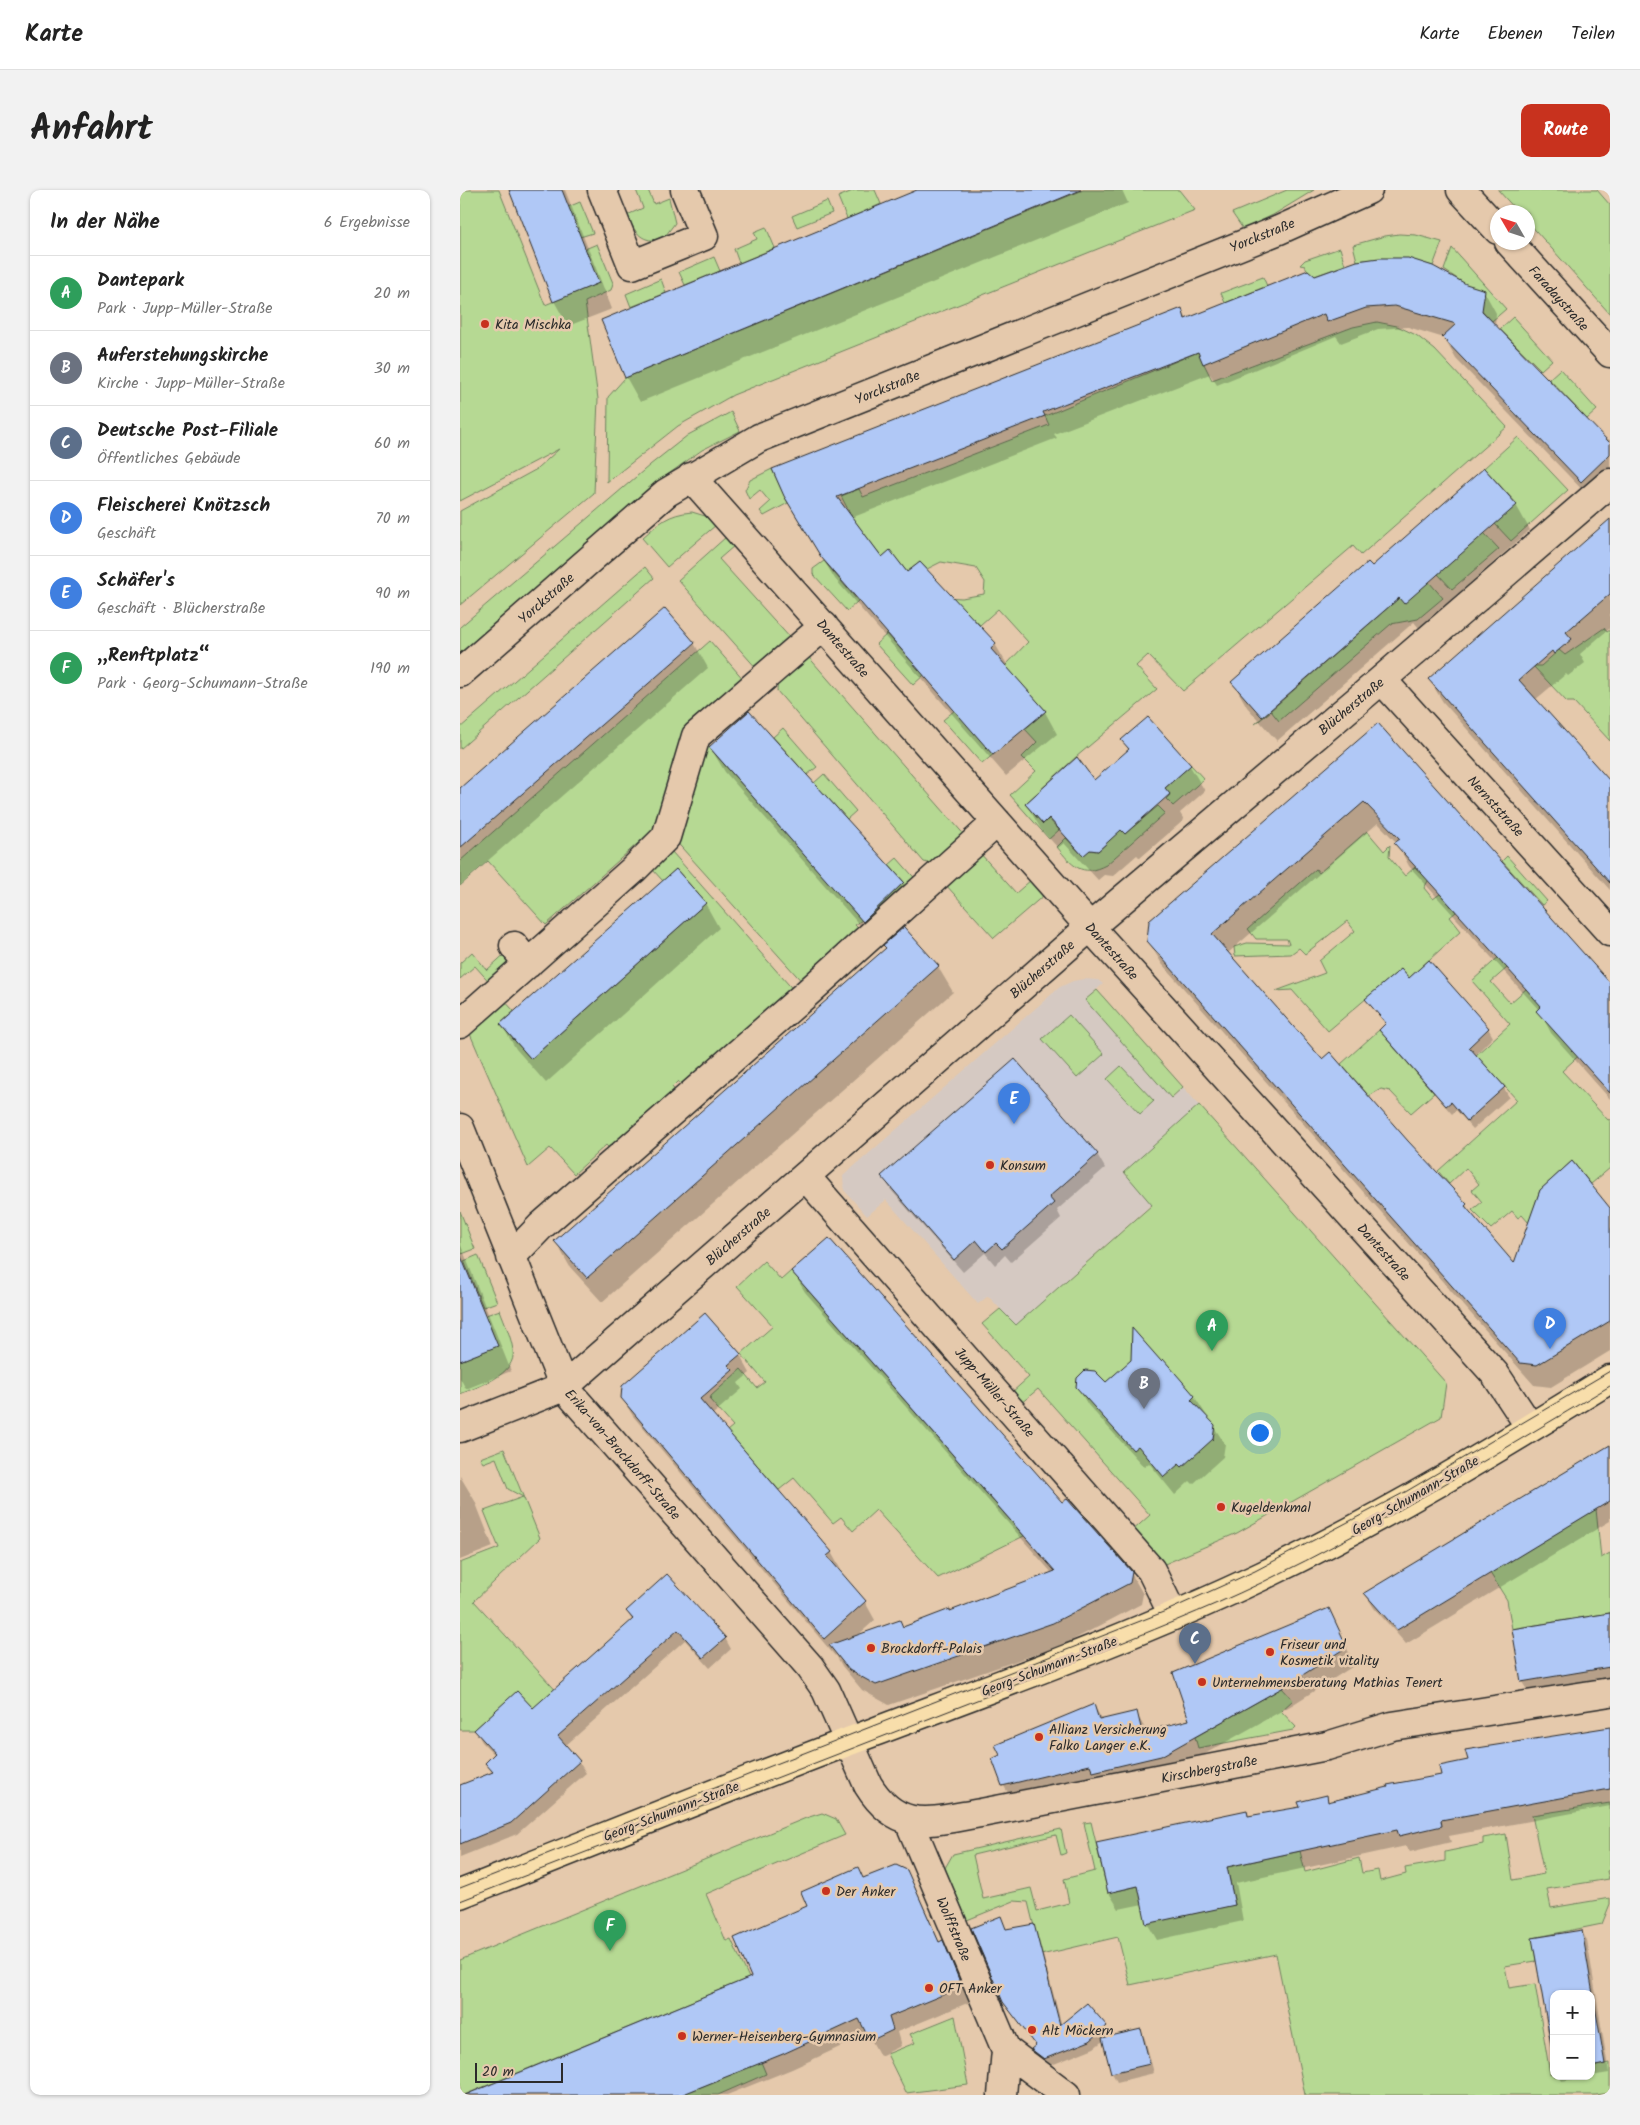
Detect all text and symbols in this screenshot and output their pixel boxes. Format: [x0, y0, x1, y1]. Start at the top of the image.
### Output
text: Karte [25, 15, 83, 54]
text: Karte [1419, 20, 1460, 49]
text: Ebenen [1488, 20, 1543, 49]
text: Teilen [1571, 20, 1615, 49]
text: Anfahrt [30, 102, 153, 158]
button: Route [1521, 104, 1610, 157]
north arrow [1490, 205, 1535, 250]
text: In der Nähe [50, 206, 160, 239]
text: 6 Ergebnisse [324, 210, 410, 235]
street label: Yorckstraße [1226, 213, 1299, 259]
street label: Faradaystraße [1523, 261, 1594, 337]
text: Dantepark [97, 266, 184, 296]
text: A [61, 281, 71, 306]
text: 20 m [374, 281, 410, 306]
text: Park · Jupp-Müller-Straße [97, 296, 272, 321]
place label: Kita Mischka [495, 314, 571, 336]
marker: Kita Mischka [479, 318, 491, 330]
text: Auferstehungskirche [97, 341, 268, 371]
text: B [61, 356, 71, 381]
text: 30 m [374, 356, 410, 381]
street label: Yorckstraße [851, 365, 924, 411]
text: Kirche · Jupp-Müller-Straße [97, 371, 285, 396]
text: Deutsche Post-Filiale [97, 416, 278, 446]
text: C [61, 431, 71, 456]
text: 60 m [374, 431, 410, 456]
text: Öffentliches Gebäude [97, 446, 240, 471]
text: Fleischerei Knötzsch [97, 491, 270, 521]
text: D [61, 506, 71, 531]
text: 70 m [375, 506, 410, 531]
text: Geschäft [97, 521, 156, 546]
text: Schäfer's [97, 566, 175, 596]
street label: Yorckstraße [513, 567, 580, 630]
text: E [62, 581, 70, 606]
text: 90 m [375, 581, 410, 606]
text: Geschäft · Blücherstraße [97, 596, 265, 621]
street label: Dantestraße [810, 614, 875, 684]
text: „Renftplatz“ [97, 641, 210, 671]
text: F [62, 656, 70, 681]
text: 190 m [370, 656, 410, 681]
text: Park · Georg-Schumann-Straße [97, 671, 308, 696]
street label: Blücherstraße [1314, 672, 1390, 741]
street label: Nernststraße [1462, 771, 1529, 843]
street label: Dantestraße [1079, 918, 1144, 986]
street label: Blücherstraße [1005, 934, 1081, 1005]
pin: E [998, 1083, 1030, 1124]
place label: Konsum [1000, 1155, 1046, 1177]
marker: Konsum [984, 1159, 996, 1171]
street label: Blücherstraße [701, 1201, 777, 1272]
street label: Dantestraße [1351, 1219, 1416, 1287]
pin: D [1534, 1308, 1566, 1349]
pin: A [1196, 1310, 1228, 1351]
street label: Jupp-Müller-Straße [949, 1343, 1040, 1443]
pin: B [1128, 1368, 1160, 1409]
street label: Erika-von-Brockdorff-Straße [559, 1384, 686, 1526]
your location [1247, 1420, 1273, 1446]
street label: Georg-Schumann-Straße [1347, 1450, 1484, 1541]
place label: Kugeldenkmal [1231, 1497, 1311, 1519]
marker: Kugeldenkmal [1215, 1501, 1227, 1513]
pin: C [1179, 1623, 1211, 1664]
street label: Georg-Schumann-Straße [978, 1631, 1121, 1703]
place label: Friseur und Kosmetik vitality [1280, 1634, 1379, 1672]
place label: Brockdorff-Palais [881, 1638, 982, 1660]
marker: Brockdorff-Palais [865, 1642, 877, 1654]
marker: Friseur und Kosmetik vitality [1264, 1646, 1276, 1658]
place label: Unternehmensberatung Mathias Tenert [1212, 1672, 1443, 1694]
marker: Unternehmensberatung Mathias Tenert [1196, 1676, 1208, 1688]
place label: Allianz Versicherung Falko Langer e.K. [1049, 1719, 1167, 1757]
marker: Allianz Versicherung Falko Langer e.K. [1033, 1731, 1045, 1743]
street label: Kirschbergstraße [1159, 1750, 1260, 1790]
street label: Georg-Schumann-Straße [600, 1776, 743, 1848]
place label: Der Anker [836, 1881, 896, 1903]
marker: Der Anker [820, 1885, 832, 1897]
street label: Wolffstraße [930, 1894, 977, 1966]
pin: F [594, 1910, 626, 1951]
place label: OFT Anker [939, 1978, 1003, 2000]
marker: OFT Anker [923, 1982, 935, 1994]
map controls [1550, 1990, 1595, 2080]
button: + [1550, 1990, 1595, 2035]
place label: Alt Möckern [1042, 2020, 1114, 2042]
marker: Alt Möckern [1026, 2024, 1038, 2036]
place label: Werner-Heisenberg-Gymnasium [692, 2026, 876, 2048]
marker: Werner-Heisenberg-Gymnasium [676, 2030, 688, 2042]
button: − [1550, 2035, 1595, 2080]
scale bar [475, 2060, 562, 2083]
text: 20 m [482, 2061, 514, 2083]

